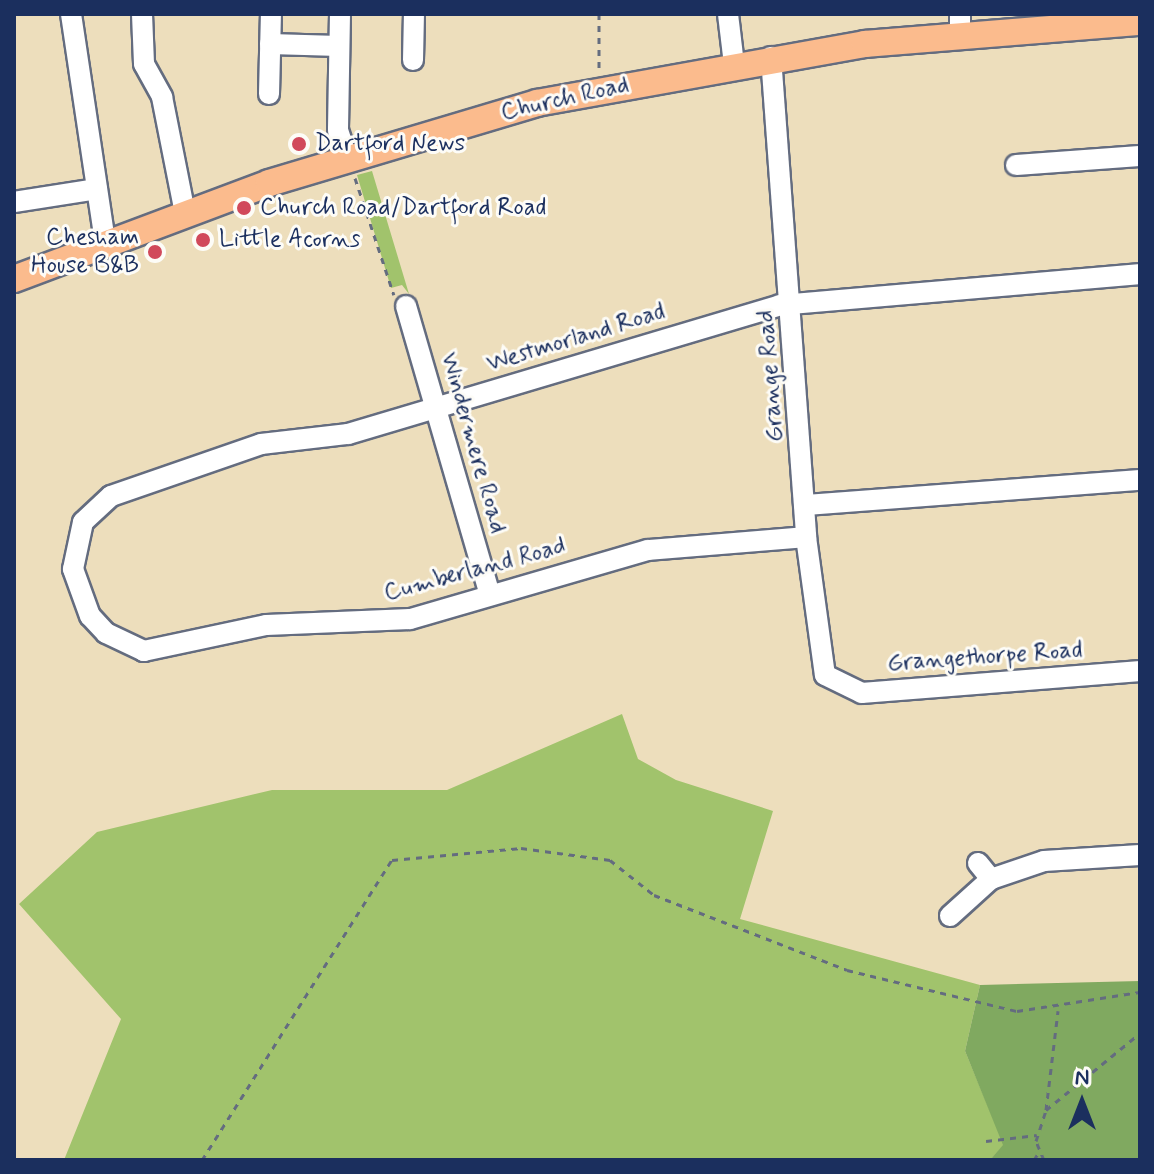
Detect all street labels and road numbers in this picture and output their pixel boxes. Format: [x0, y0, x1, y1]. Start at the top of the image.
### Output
street label: Church Road [498, 70, 632, 128]
street label: Westmorland Road [484, 297, 668, 379]
street label: Grange Road [752, 309, 790, 443]
street label: Windermere Road [434, 350, 512, 536]
street label: Cumberland Road [381, 532, 569, 608]
street label: Grangethorpe Road [887, 636, 1083, 678]

